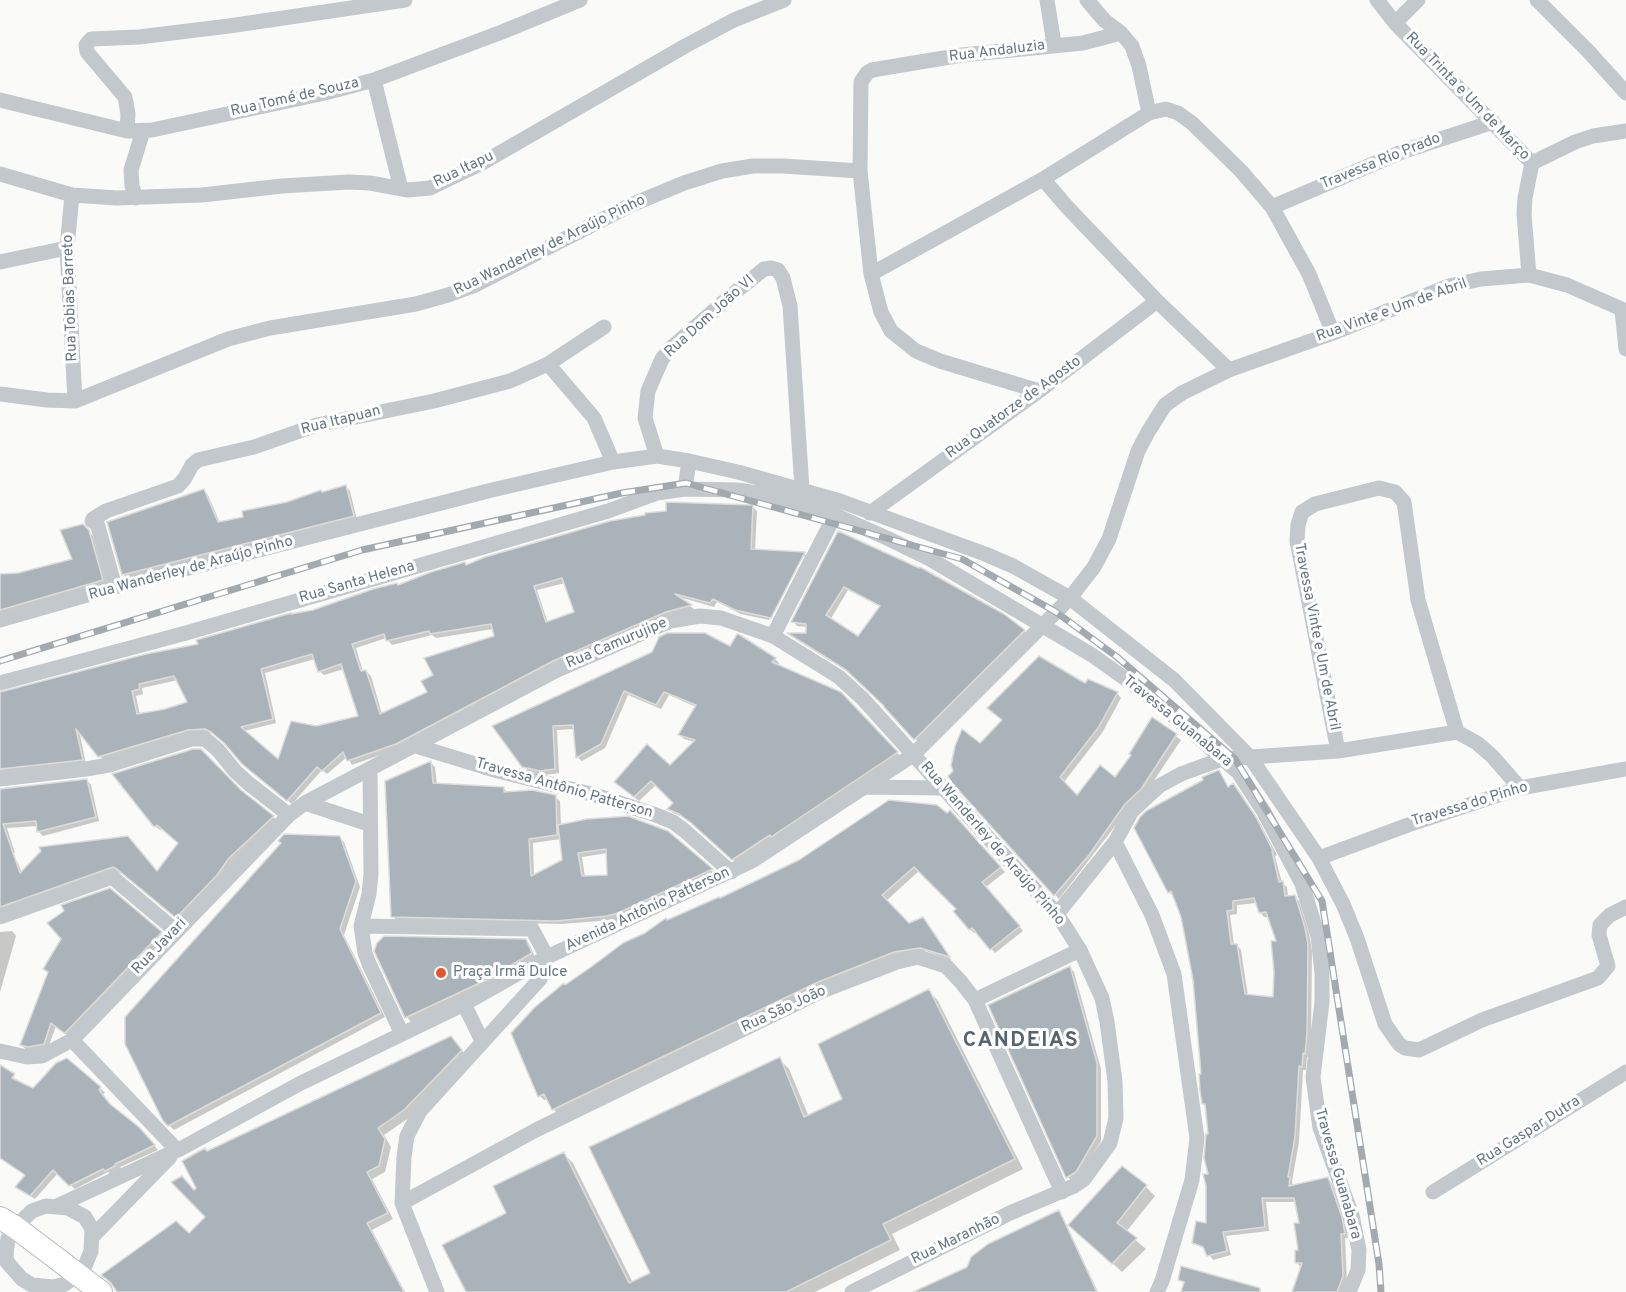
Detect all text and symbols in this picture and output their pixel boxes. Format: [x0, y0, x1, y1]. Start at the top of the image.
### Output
street label: Rua Trinta e Um de Março [1401, 29, 1533, 165]
street label: Rua Andaluzia [948, 37, 1046, 67]
street label: Rua Tomé de Souza [229, 75, 361, 121]
street label: Travessa Rio Prado [1319, 130, 1443, 194]
street label: Rua Itapu [431, 148, 497, 192]
street label: Rua Wanderley de Araújo Pinho [451, 192, 649, 300]
street label: Rua Tobias Barreto [60, 234, 82, 362]
street label: Rua Dom João VI [661, 272, 759, 362]
street label: Rua Vinte e Um de Abril [1314, 275, 1470, 347]
street label: Rua Quatorze de Agosto [943, 353, 1085, 463]
street label: Rua Itapuan [299, 402, 383, 440]
street label: Rua Wanderley de Araújo Pinho [87, 533, 295, 605]
street label: Travessa Vinte e Um de Abril [1289, 542, 1343, 732]
street label: Rua Santa Helena [297, 558, 417, 608]
street label: Rua Camurujipe [564, 615, 670, 673]
street label: Travessa Guanabara [1119, 672, 1235, 772]
street label: Travessa Antônio Patterson [473, 755, 655, 823]
street label: Rua Wanderley de Araújo Pinho [916, 759, 1068, 929]
street label: Travessa do Pinho [1410, 779, 1530, 831]
street label: Avenida Antônio Patterson [563, 864, 733, 956]
street label: Rua Javari [129, 915, 191, 979]
place label: Praça Irmã Dulce [453, 964, 567, 982]
marker: Praça Irmã Dulce [434, 966, 448, 980]
street label: Rua São João [739, 983, 829, 1037]
district label: CANDEIAS [963, 1029, 1079, 1055]
street label: Rua Gaspar Dutra [1474, 1093, 1584, 1171]
street label: Travessa Guanabara [1310, 1107, 1364, 1241]
street label: Rua Maranhão [909, 1211, 1003, 1269]

